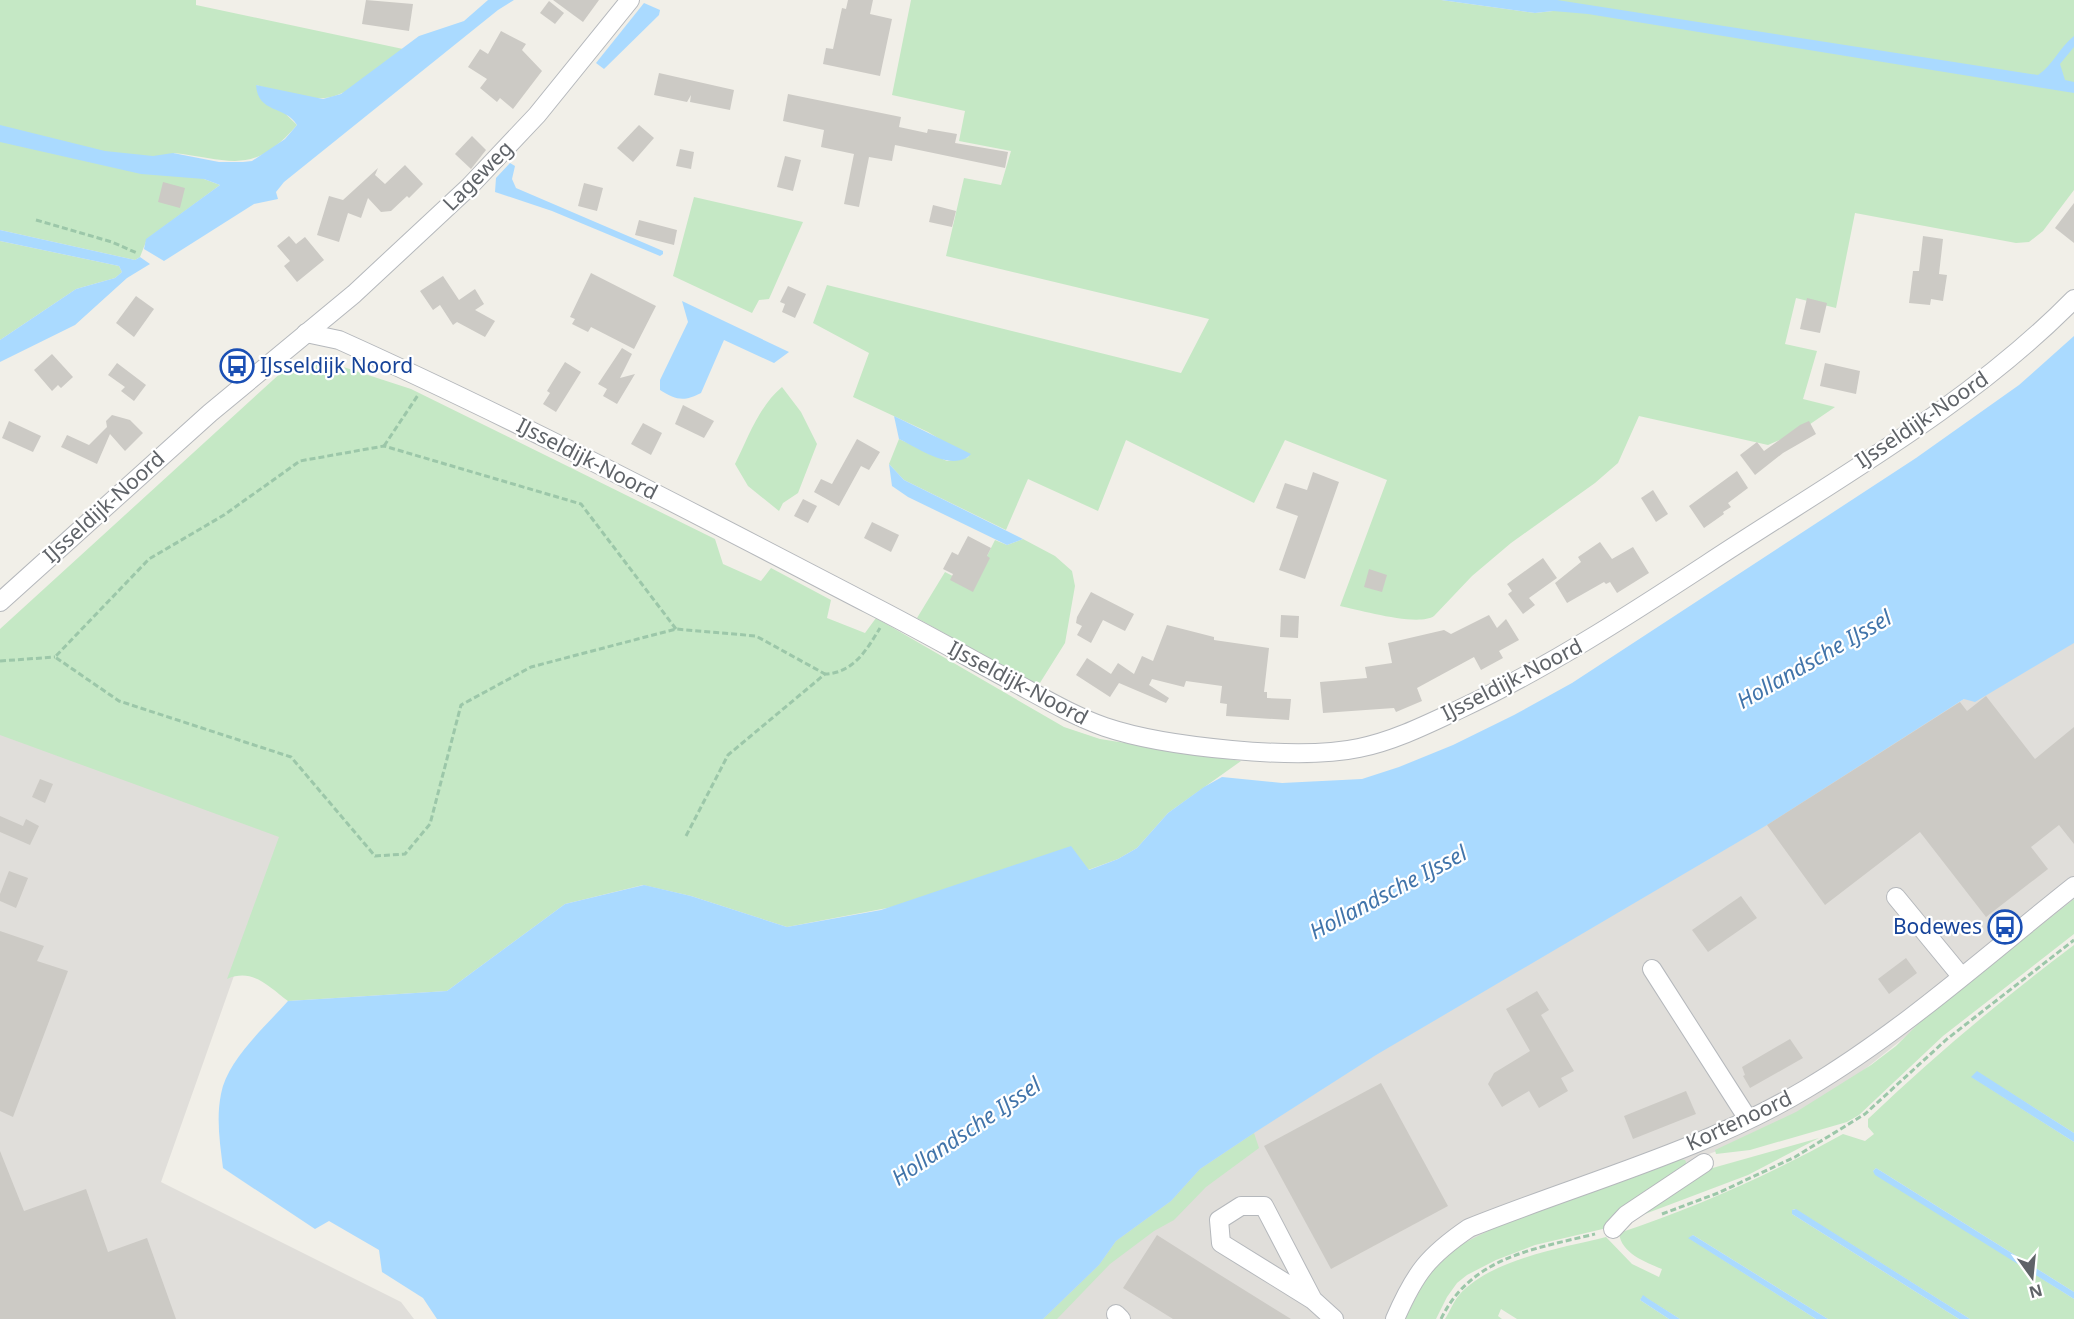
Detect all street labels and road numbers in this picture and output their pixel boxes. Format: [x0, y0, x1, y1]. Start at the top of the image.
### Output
street label: Lageweg [436, 134, 518, 216]
street label: IJsseldijk-Noord [1850, 364, 1993, 474]
street label: IJsseldijk-Noord [512, 411, 663, 506]
street label: IJsseldijk-Noord [37, 444, 170, 568]
street label: IJsseldijk-Noord [1436, 632, 1587, 727]
street label: IJsseldijk-Noord [944, 633, 1093, 731]
street label: Kortenoord [1681, 1083, 1796, 1157]

